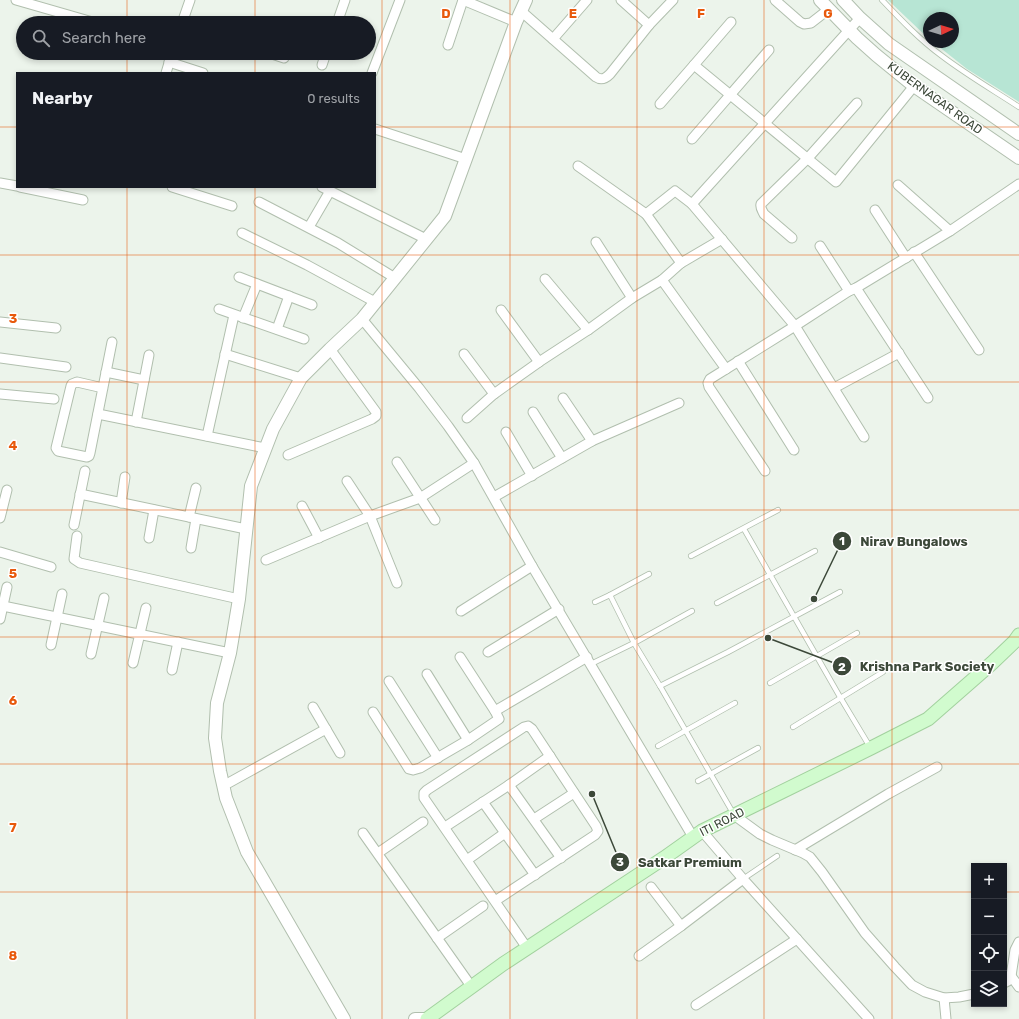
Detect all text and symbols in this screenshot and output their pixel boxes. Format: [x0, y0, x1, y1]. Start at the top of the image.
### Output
text: D [441, 6, 451, 21]
text: E [569, 6, 577, 21]
text: F [697, 6, 705, 21]
text: G [823, 6, 833, 21]
north arrow [923, 12, 959, 48]
search box [16, 16, 376, 60]
icon: search [30, 27, 52, 49]
text: Search here [62, 29, 146, 47]
street label: KUBERNAGAR ROAD [885, 59, 985, 137]
text: Nearby [32, 88, 93, 108]
text: 0 results [307, 91, 360, 106]
text: 3 [9, 311, 18, 326]
text: 4 [9, 438, 18, 453]
callout: Nirav Bungalows [832, 529, 976, 554]
text: 1 [839, 534, 845, 548]
text: Nirav Bungalows [860, 534, 968, 549]
text: 5 [9, 566, 17, 581]
callout: Krishna Park Society [832, 654, 1002, 679]
text: Krishna Park Society [860, 659, 995, 674]
text: 2 [838, 660, 846, 674]
text: 6 [9, 693, 18, 708]
street label: ITI ROAD [697, 805, 747, 839]
text: 7 [9, 820, 17, 835]
callout: Satkar Premium [610, 850, 750, 875]
text: 3 [616, 855, 624, 869]
text: Satkar Premium [638, 855, 742, 870]
map controls [971, 863, 1007, 1007]
button: + [971, 863, 1007, 899]
button: − [971, 899, 1007, 935]
button: locate [971, 935, 1007, 971]
text: 8 [9, 948, 18, 963]
button: layers [971, 971, 1007, 1007]

